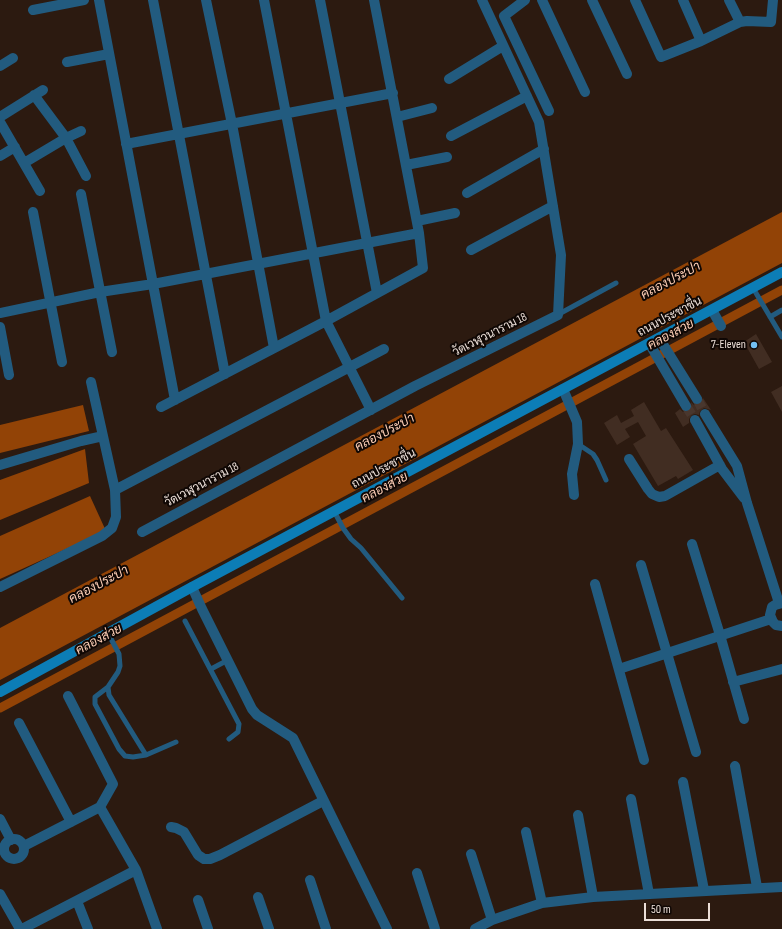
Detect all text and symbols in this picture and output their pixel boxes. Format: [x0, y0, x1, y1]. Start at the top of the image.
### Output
water label: คลองประปา [638, 259, 704, 303]
street label: ถนนประชาชื่น [636, 294, 704, 340]
street label: วัดเวฬุวนาราม 18 [450, 310, 530, 360]
water label: คลองส่วย [645, 316, 697, 354]
place label: 7-Eleven [711, 338, 746, 352]
marker: 7-Eleven [749, 340, 759, 350]
water label: คลองประปา [352, 411, 418, 455]
street label: ถนนประชาชื่น [350, 446, 418, 492]
street label: วัดเวฬุวนาราม 18 [163, 459, 241, 511]
water label: คลองส่วย [359, 469, 411, 507]
water label: คลองประปา [66, 563, 132, 607]
water label: คลองส่วย [73, 621, 125, 659]
scale bar [646, 895, 712, 921]
text: 50 m [651, 902, 671, 917]

